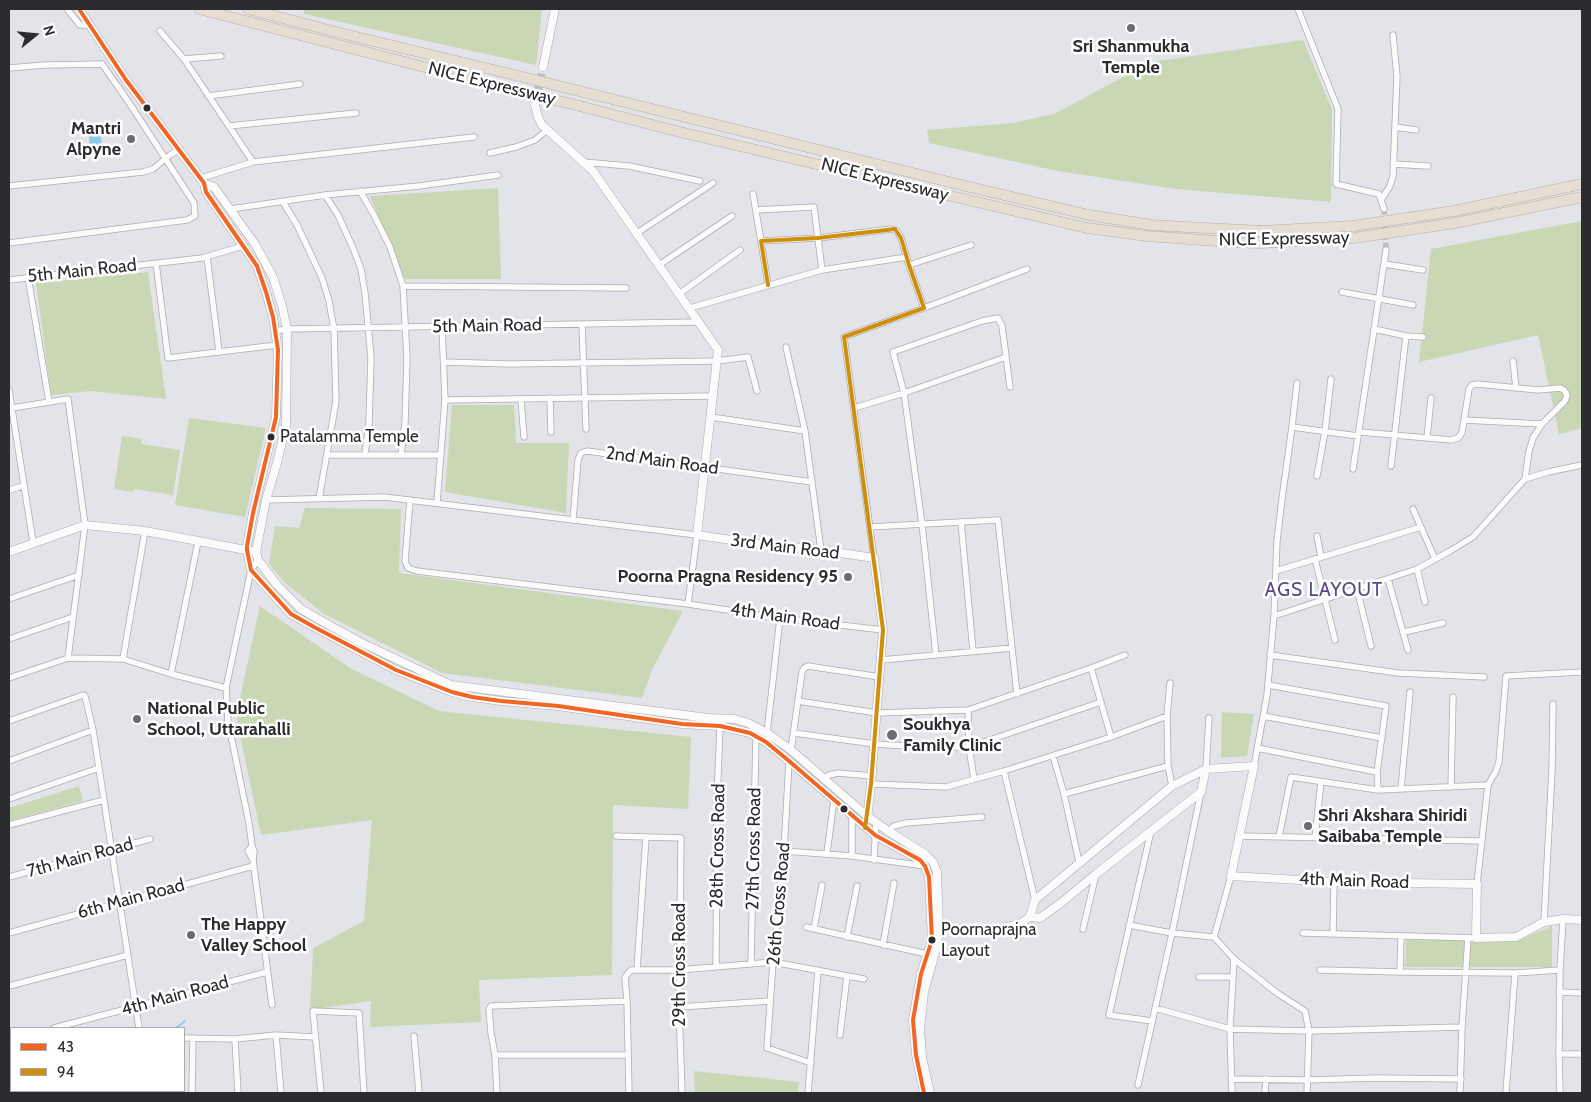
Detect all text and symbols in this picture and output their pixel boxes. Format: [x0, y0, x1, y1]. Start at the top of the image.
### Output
north arrow [10, 10, 60, 60]
marker: Sri Shanmukha Temple [1125, 22, 1137, 34]
text: N [39, 23, 59, 38]
place label: Sri Shanmukha Temple [1073, 36, 1189, 78]
street label: NICE Expressway [426, 58, 558, 110]
unlabelled marker [142, 103, 152, 113]
place label: Mantri Alpyne [66, 118, 121, 160]
marker: Mantri Alpyne [125, 133, 137, 145]
street label: NICE Expressway [819, 154, 951, 206]
street label: NICE Expressway [1218, 227, 1350, 251]
street label: 5th Main Road [26, 255, 138, 287]
street label: 5th Main Road [432, 314, 542, 338]
place label: Patalamma Temple [280, 427, 419, 447]
marker: Patalamma Temple [266, 432, 276, 442]
street label: 2nd Main Road [604, 442, 720, 480]
street label: 3rd Main Road [729, 530, 841, 564]
place label: Poorna Pragna Residency 95 [617, 566, 838, 588]
marker: Poorna Pragna Residency 95 [842, 571, 854, 583]
district label: AGS LAYOUT [1264, 579, 1384, 601]
street label: 4th Main Road [729, 599, 841, 635]
place label: National Public School, Uttarahalli [147, 698, 291, 741]
marker: National Public School, Uttarahalli [131, 713, 143, 725]
place label: Soukhya Family Clinic [903, 714, 1001, 756]
marker: Soukhya Family Clinic [885, 728, 899, 742]
street label: 28th Cross Road [706, 784, 730, 908]
street label: 27th Cross Road [742, 787, 766, 911]
unlabelled marker [839, 804, 849, 814]
place label: Shri Akshara Shiridi Saibaba Temple [1318, 805, 1467, 848]
marker: Shri Akshara Shiridi Saibaba Temple [1302, 820, 1314, 832]
street label: 7th Main Road [25, 833, 135, 883]
street label: 26th Cross Road [763, 841, 795, 967]
street label: 4th Main Road [1298, 868, 1410, 894]
street label: 6th Main Road [75, 874, 187, 924]
street label: 29th Cross Road [669, 903, 691, 1027]
place label: The Happy Valley School [201, 914, 306, 956]
place label: Poornaprajna Layout [941, 920, 1036, 960]
marker: The Happy Valley School [185, 929, 197, 941]
marker: Poornaprajna Layout [927, 935, 937, 945]
street label: 4th Main Road [119, 971, 231, 1021]
legend [10, 1027, 185, 1092]
text: 43 [57, 1038, 74, 1056]
text: 94 [57, 1063, 74, 1081]

